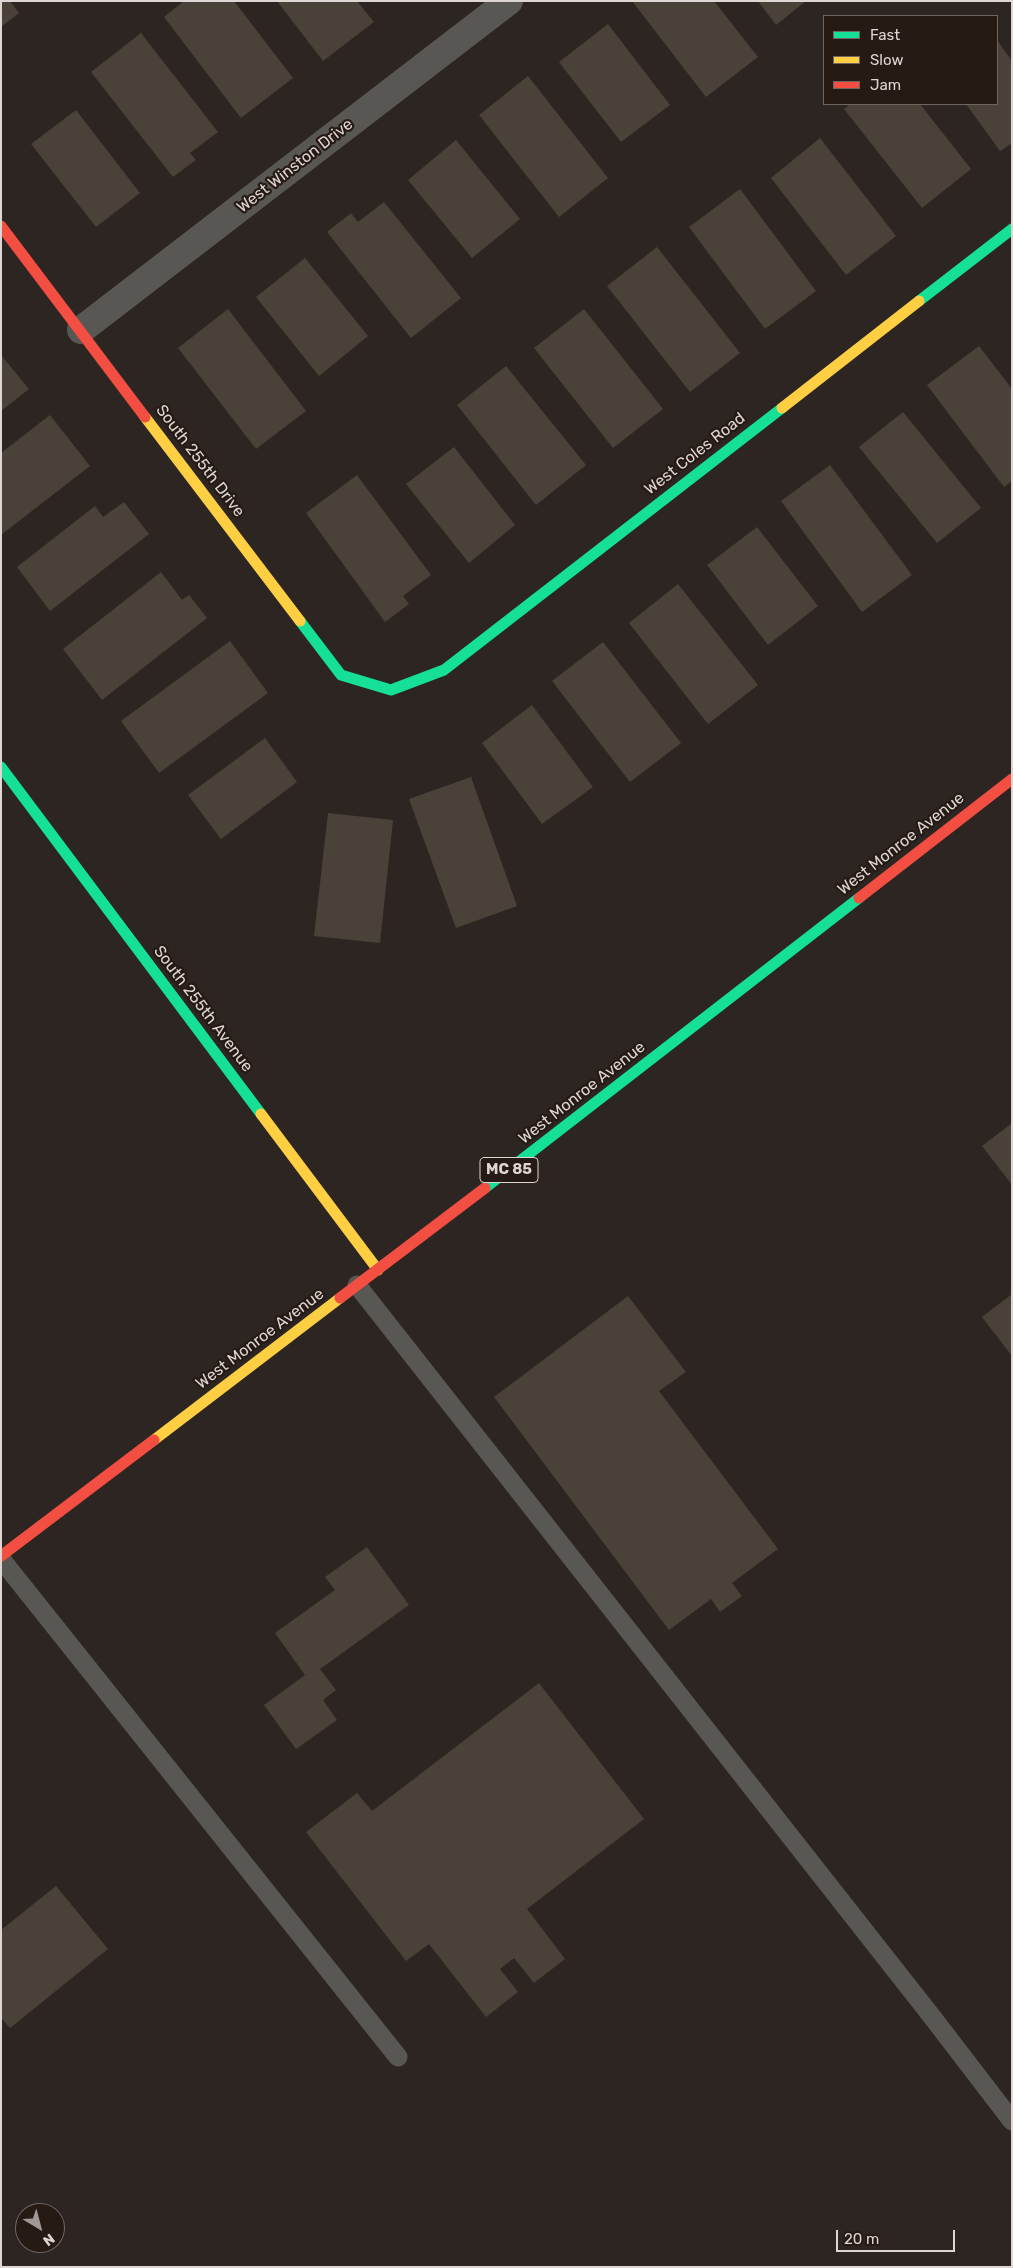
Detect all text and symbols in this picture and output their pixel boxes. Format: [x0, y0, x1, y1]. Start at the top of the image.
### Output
legend [823, 15, 998, 105]
text: Fast [870, 26, 900, 44]
text: Slow [870, 51, 903, 69]
text: Jam [870, 76, 901, 94]
street label: West Winston Drive [233, 115, 357, 217]
street label: South 255th Drive [152, 401, 248, 521]
street label: West Coles Road [641, 409, 749, 499]
street label: West Monroe Avenue [834, 789, 968, 899]
street label: South 255th Avenue [149, 942, 257, 1076]
street label: West Monroe Avenue [515, 1038, 649, 1148]
road number: MC 85 [480, 1158, 538, 1182]
street label: West Monroe Avenue [192, 1285, 328, 1393]
north arrow [15, 2203, 65, 2253]
scale bar [838, 2220, 957, 2252]
text: N [40, 2230, 58, 2249]
text: 20 m [844, 2230, 879, 2248]

